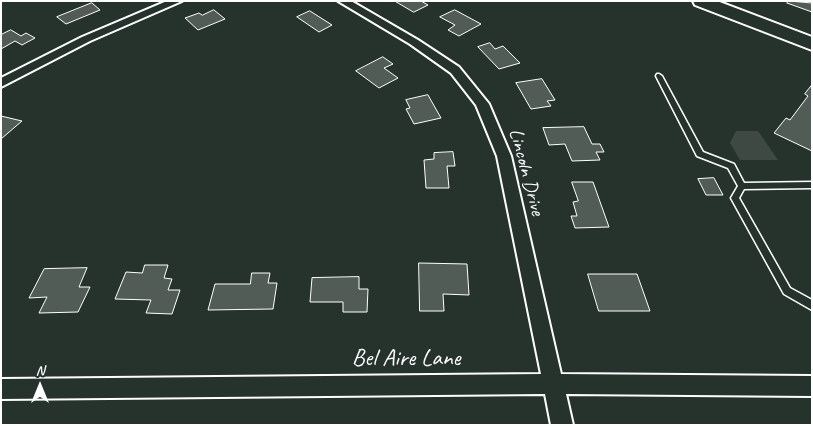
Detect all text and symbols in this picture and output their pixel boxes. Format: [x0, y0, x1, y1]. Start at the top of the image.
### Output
street label: Lincoln Drive [503, 126, 549, 218]
street label: Bel Aire Lane [352, 345, 460, 373]
north arrow [15, 361, 65, 411]
text: N [36, 362, 44, 379]

